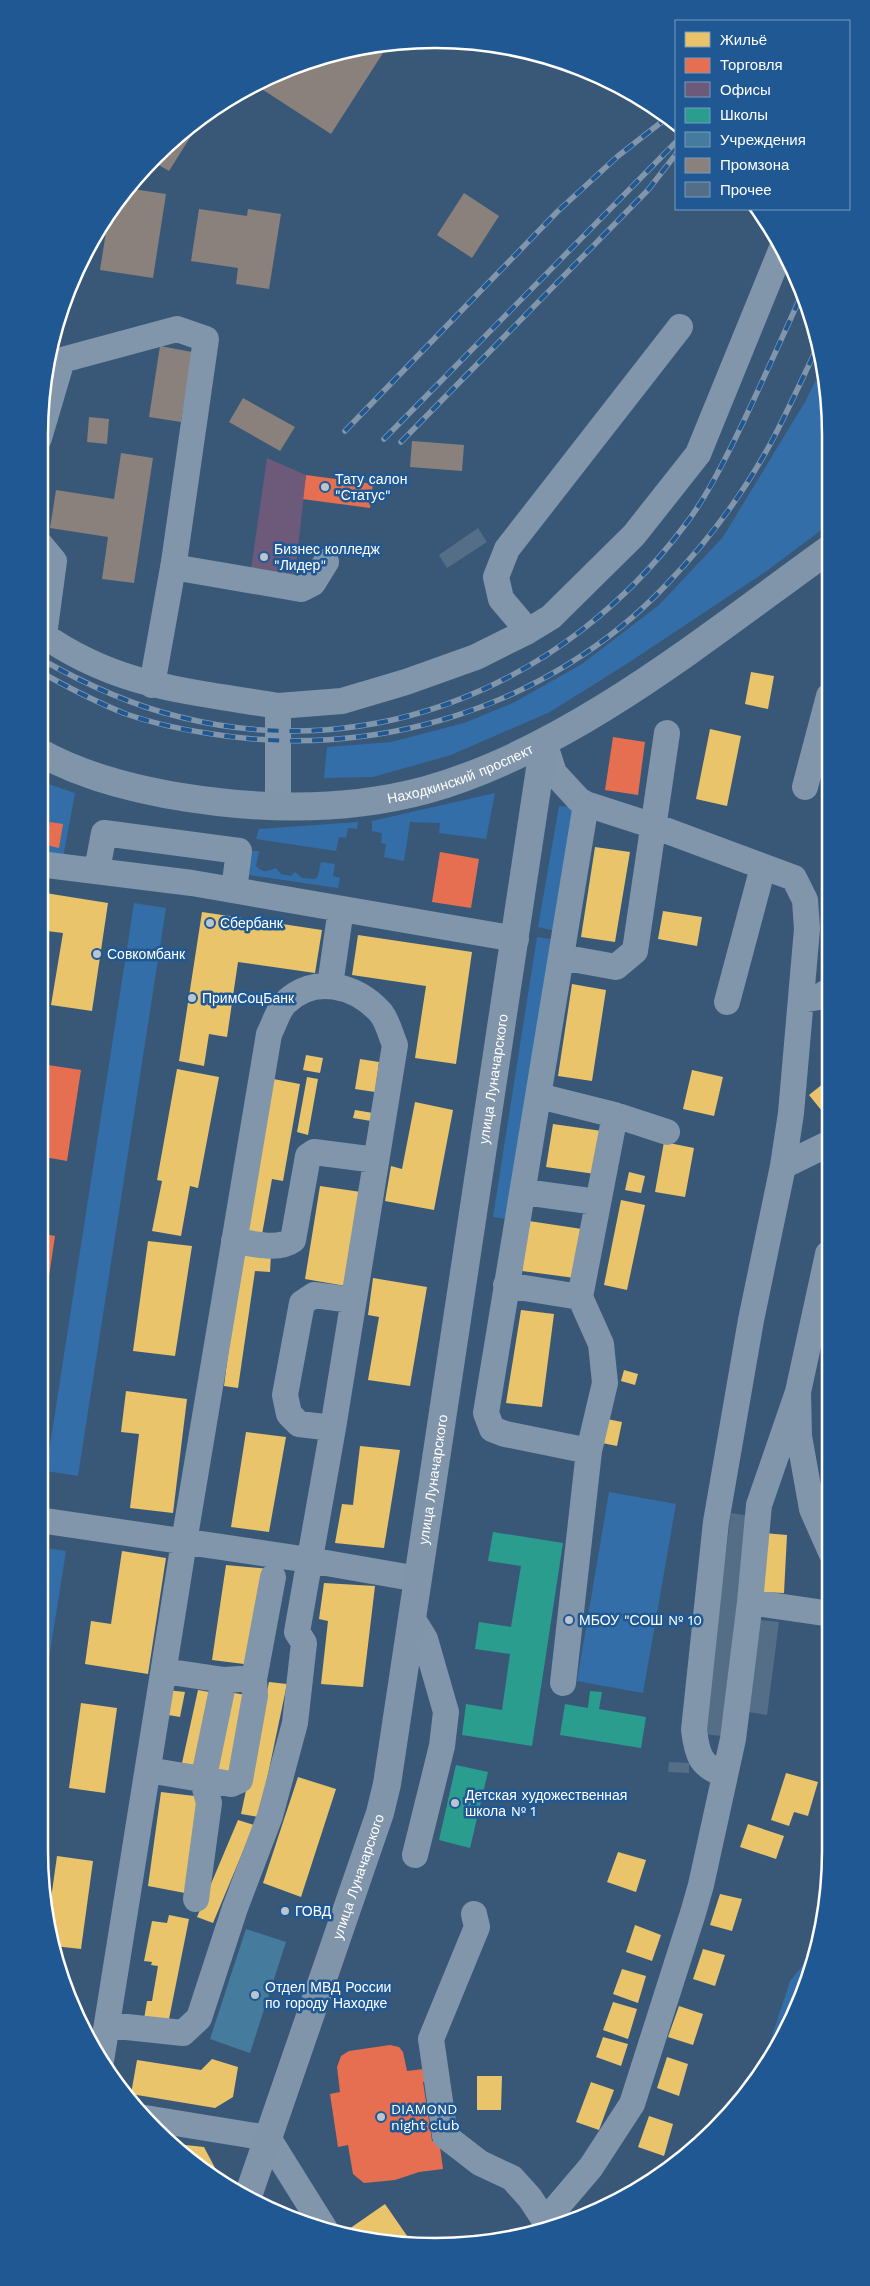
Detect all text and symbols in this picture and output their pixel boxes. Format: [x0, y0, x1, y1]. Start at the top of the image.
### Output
legend [675, 20, 850, 210]
text: Жильё [720, 31, 767, 49]
text: Торговля [720, 56, 783, 74]
text: Офисы [720, 81, 771, 99]
text: Школы [720, 106, 768, 124]
text: Учреждения [720, 131, 806, 149]
text: Промзона [720, 156, 790, 174]
text: Прочее [720, 181, 772, 199]
place label: Тату салон "Статус" [335, 471, 407, 503]
marker: Тату салон "Статус" [319, 481, 331, 493]
place label: Бизнес колледж "Лидер" [274, 541, 380, 573]
marker: Бизнес колледж "Лидер" [258, 551, 270, 563]
street label: Находкинский проспект [386, 741, 536, 806]
place label: Сбербанк [220, 915, 284, 931]
marker: Сбербанк [204, 917, 216, 929]
place label: Совкомбанк [107, 946, 186, 962]
marker: Совкомбанк [91, 948, 103, 960]
place label: ПримСоцБанк [202, 990, 295, 1006]
marker: ПримСоцБанк [186, 992, 198, 1004]
street label: улица Луначарского [476, 1013, 511, 1145]
street label: улица Луначарского [415, 1413, 451, 1546]
place label: МБОУ "СОШ № 10 [579, 1612, 702, 1628]
marker: МБОУ "СОШ № 10 [563, 1614, 575, 1626]
place label: Детская художественная школа № 1 [465, 1787, 627, 1819]
marker: Детская художественная школа № 1 [449, 1797, 461, 1809]
street label: улица Луначарского [329, 1812, 387, 1941]
place label: ГОВД [295, 1903, 332, 1919]
marker: ГОВД [279, 1905, 291, 1917]
place label: Отдел МВД России по городу Находке [265, 1979, 391, 2011]
marker: Отдел МВД России по городу Находке [249, 1989, 261, 2001]
place label: DIAMOND night club [391, 2101, 460, 2133]
marker: DIAMOND night club [375, 2111, 387, 2123]

